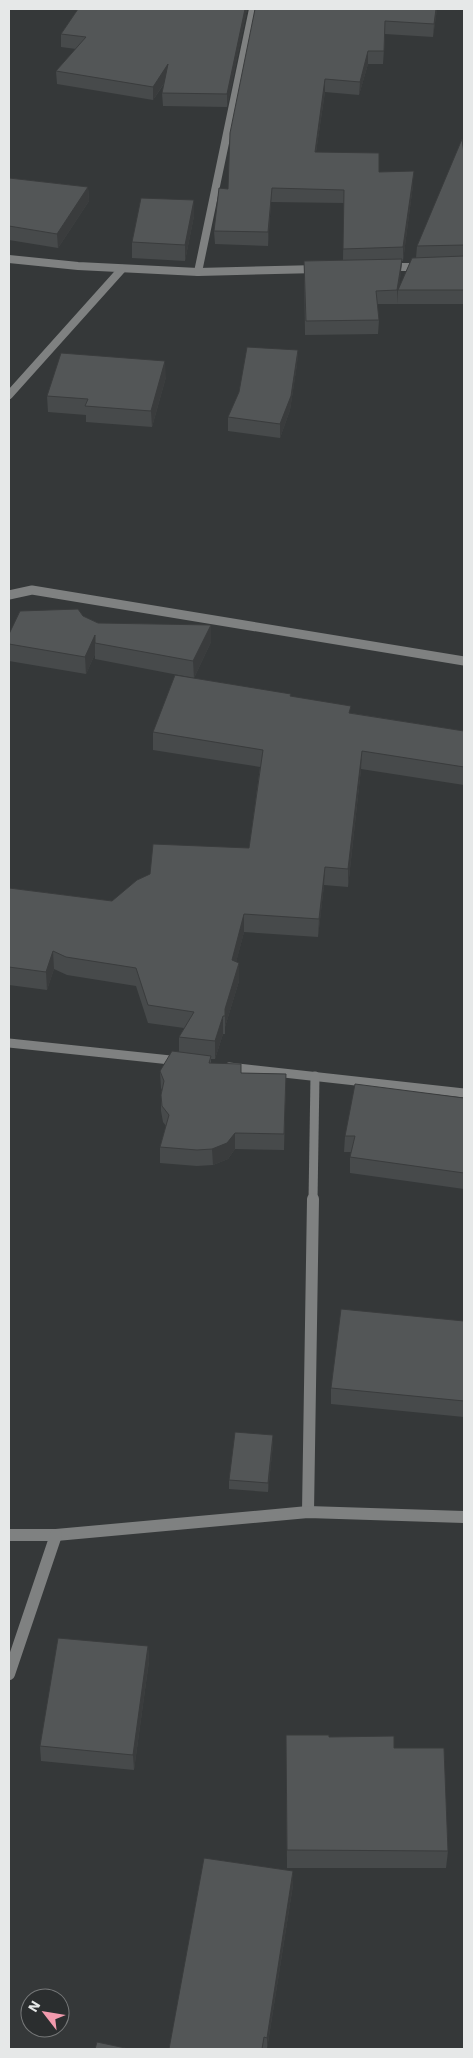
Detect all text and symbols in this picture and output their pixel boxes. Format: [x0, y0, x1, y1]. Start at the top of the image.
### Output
north arrow [20, 1988, 70, 2038]
text: N [24, 1998, 43, 2015]

